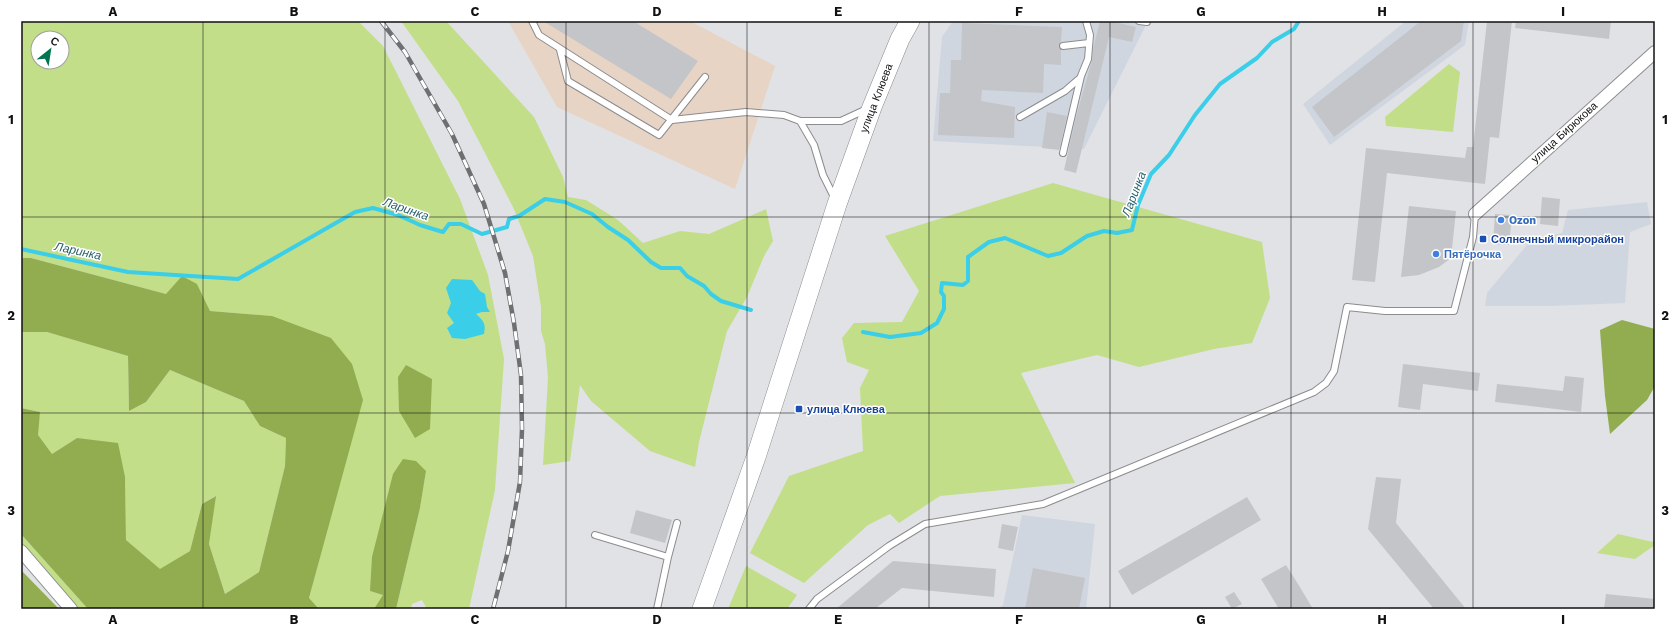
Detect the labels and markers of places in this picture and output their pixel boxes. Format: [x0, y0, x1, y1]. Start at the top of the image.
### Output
place label: Ozon [1509, 214, 1536, 227]
marker: Ozon [1496, 215, 1506, 225]
place label: Солнечный микрорайон [1491, 233, 1624, 246]
marker: Солнечный микрорайон [1478, 234, 1488, 244]
place label: Пятёрочка [1444, 248, 1502, 261]
marker: Пятёрочка [1431, 249, 1441, 259]
place label: улица Клюева [807, 403, 886, 416]
marker: улица Клюева [794, 404, 804, 414]

